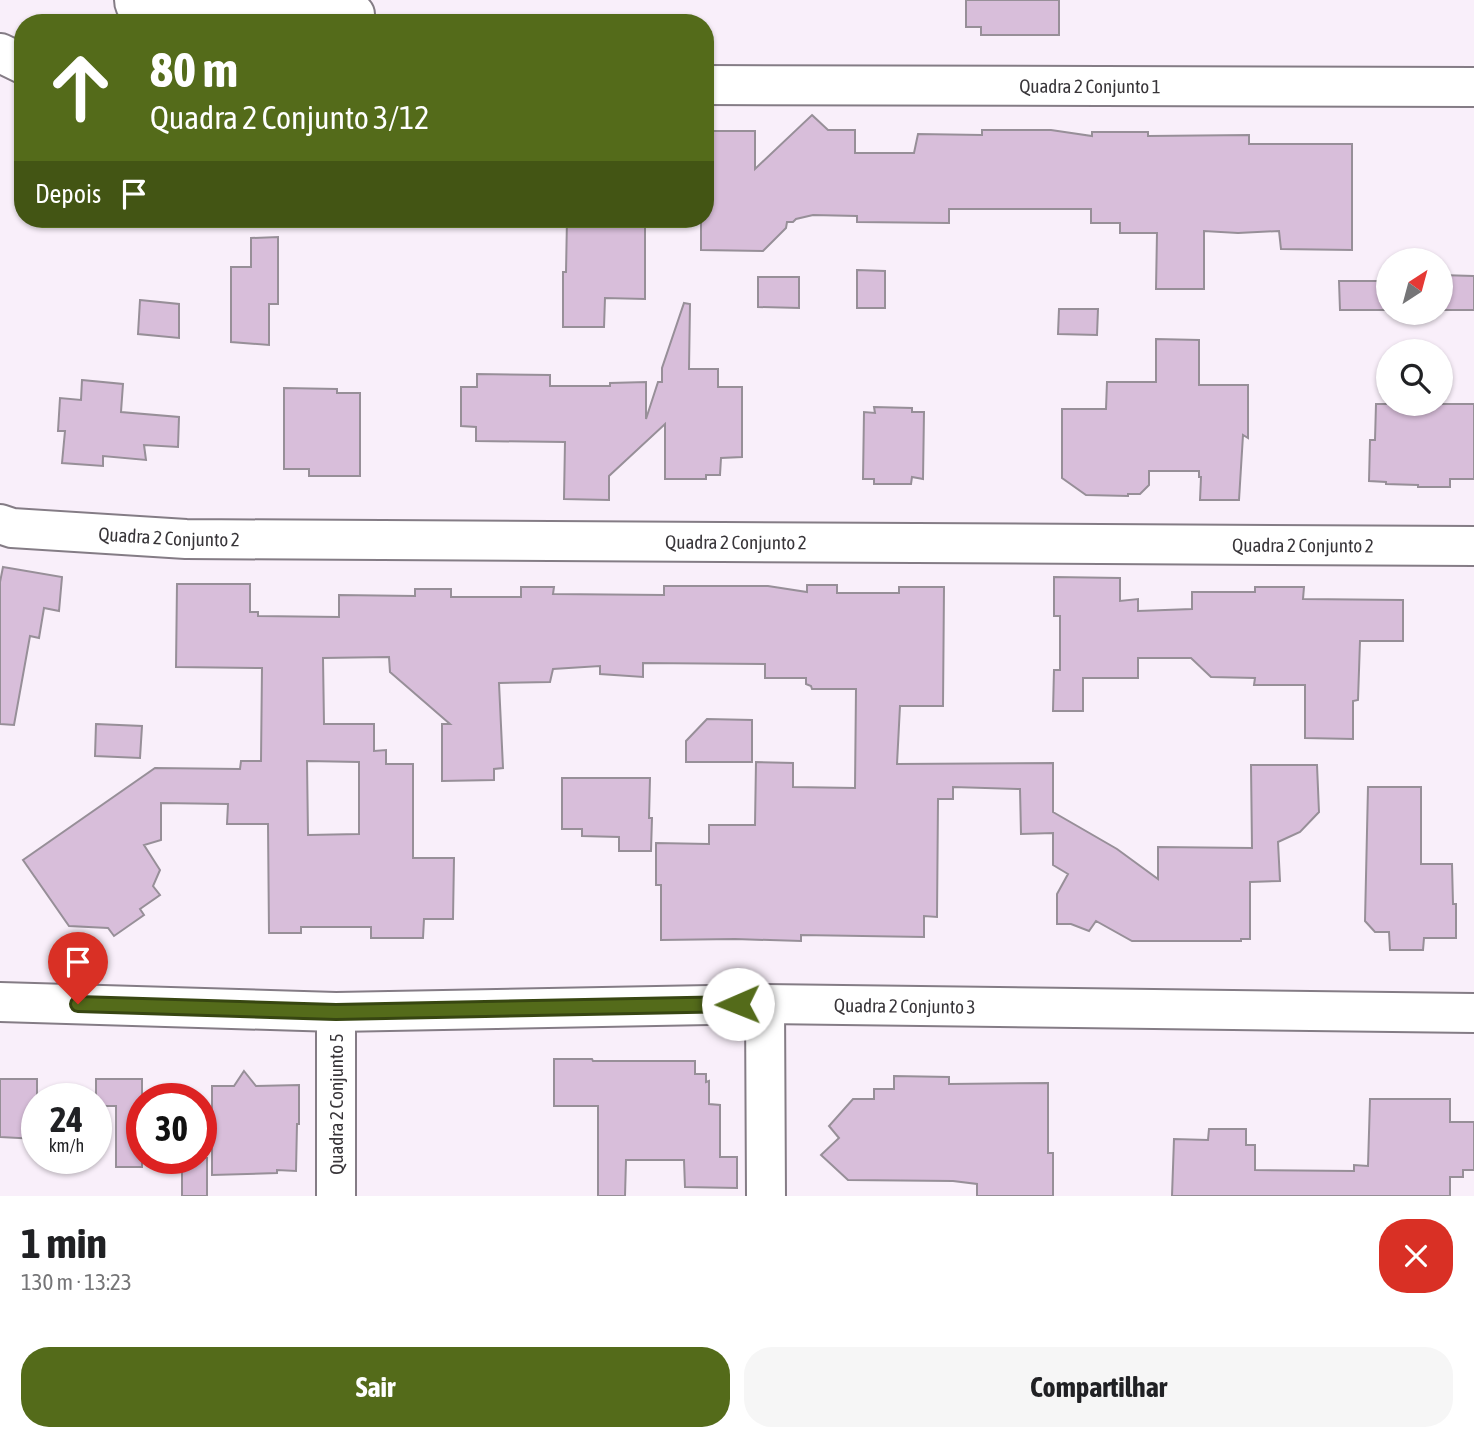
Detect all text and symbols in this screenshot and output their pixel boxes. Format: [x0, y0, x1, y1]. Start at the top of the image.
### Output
text: 80 m [150, 41, 238, 97]
icon: ahead [35, 42, 126, 133]
street label: Quadra 2 Conjunto 1 [1019, 75, 1161, 97]
text: Quadra 2 Conjunto 3/12 [150, 99, 429, 136]
icon: arrive [115, 175, 153, 213]
text: Depois [35, 179, 101, 209]
north arrow [1376, 248, 1452, 326]
map controls [1376, 248, 1453, 416]
button: search [1376, 339, 1453, 416]
street label: Quadra 2 Conjunto 2 [98, 522, 240, 550]
street label: Quadra 2 Conjunto 2 [665, 531, 807, 553]
street label: Quadra 2 Conjunto 2 [1232, 534, 1374, 556]
pin [48, 932, 108, 1004]
icon: arrive [59, 943, 97, 981]
position arrow [701, 967, 775, 1041]
street label: Quadra 2 Conjunto 3 [834, 994, 976, 1018]
street label: Quadra 2 Conjunto 5 [325, 1033, 347, 1175]
speed limit sign: 30 [126, 1083, 217, 1174]
text: 24 [50, 1099, 83, 1139]
text: km/h [49, 1135, 84, 1156]
text: 1 min [21, 1219, 107, 1267]
button: close [1379, 1219, 1453, 1293]
text: 130 m · 13:23 [21, 1269, 132, 1295]
button: Sair [21, 1347, 730, 1427]
button: Compartilhar [744, 1347, 1453, 1427]

